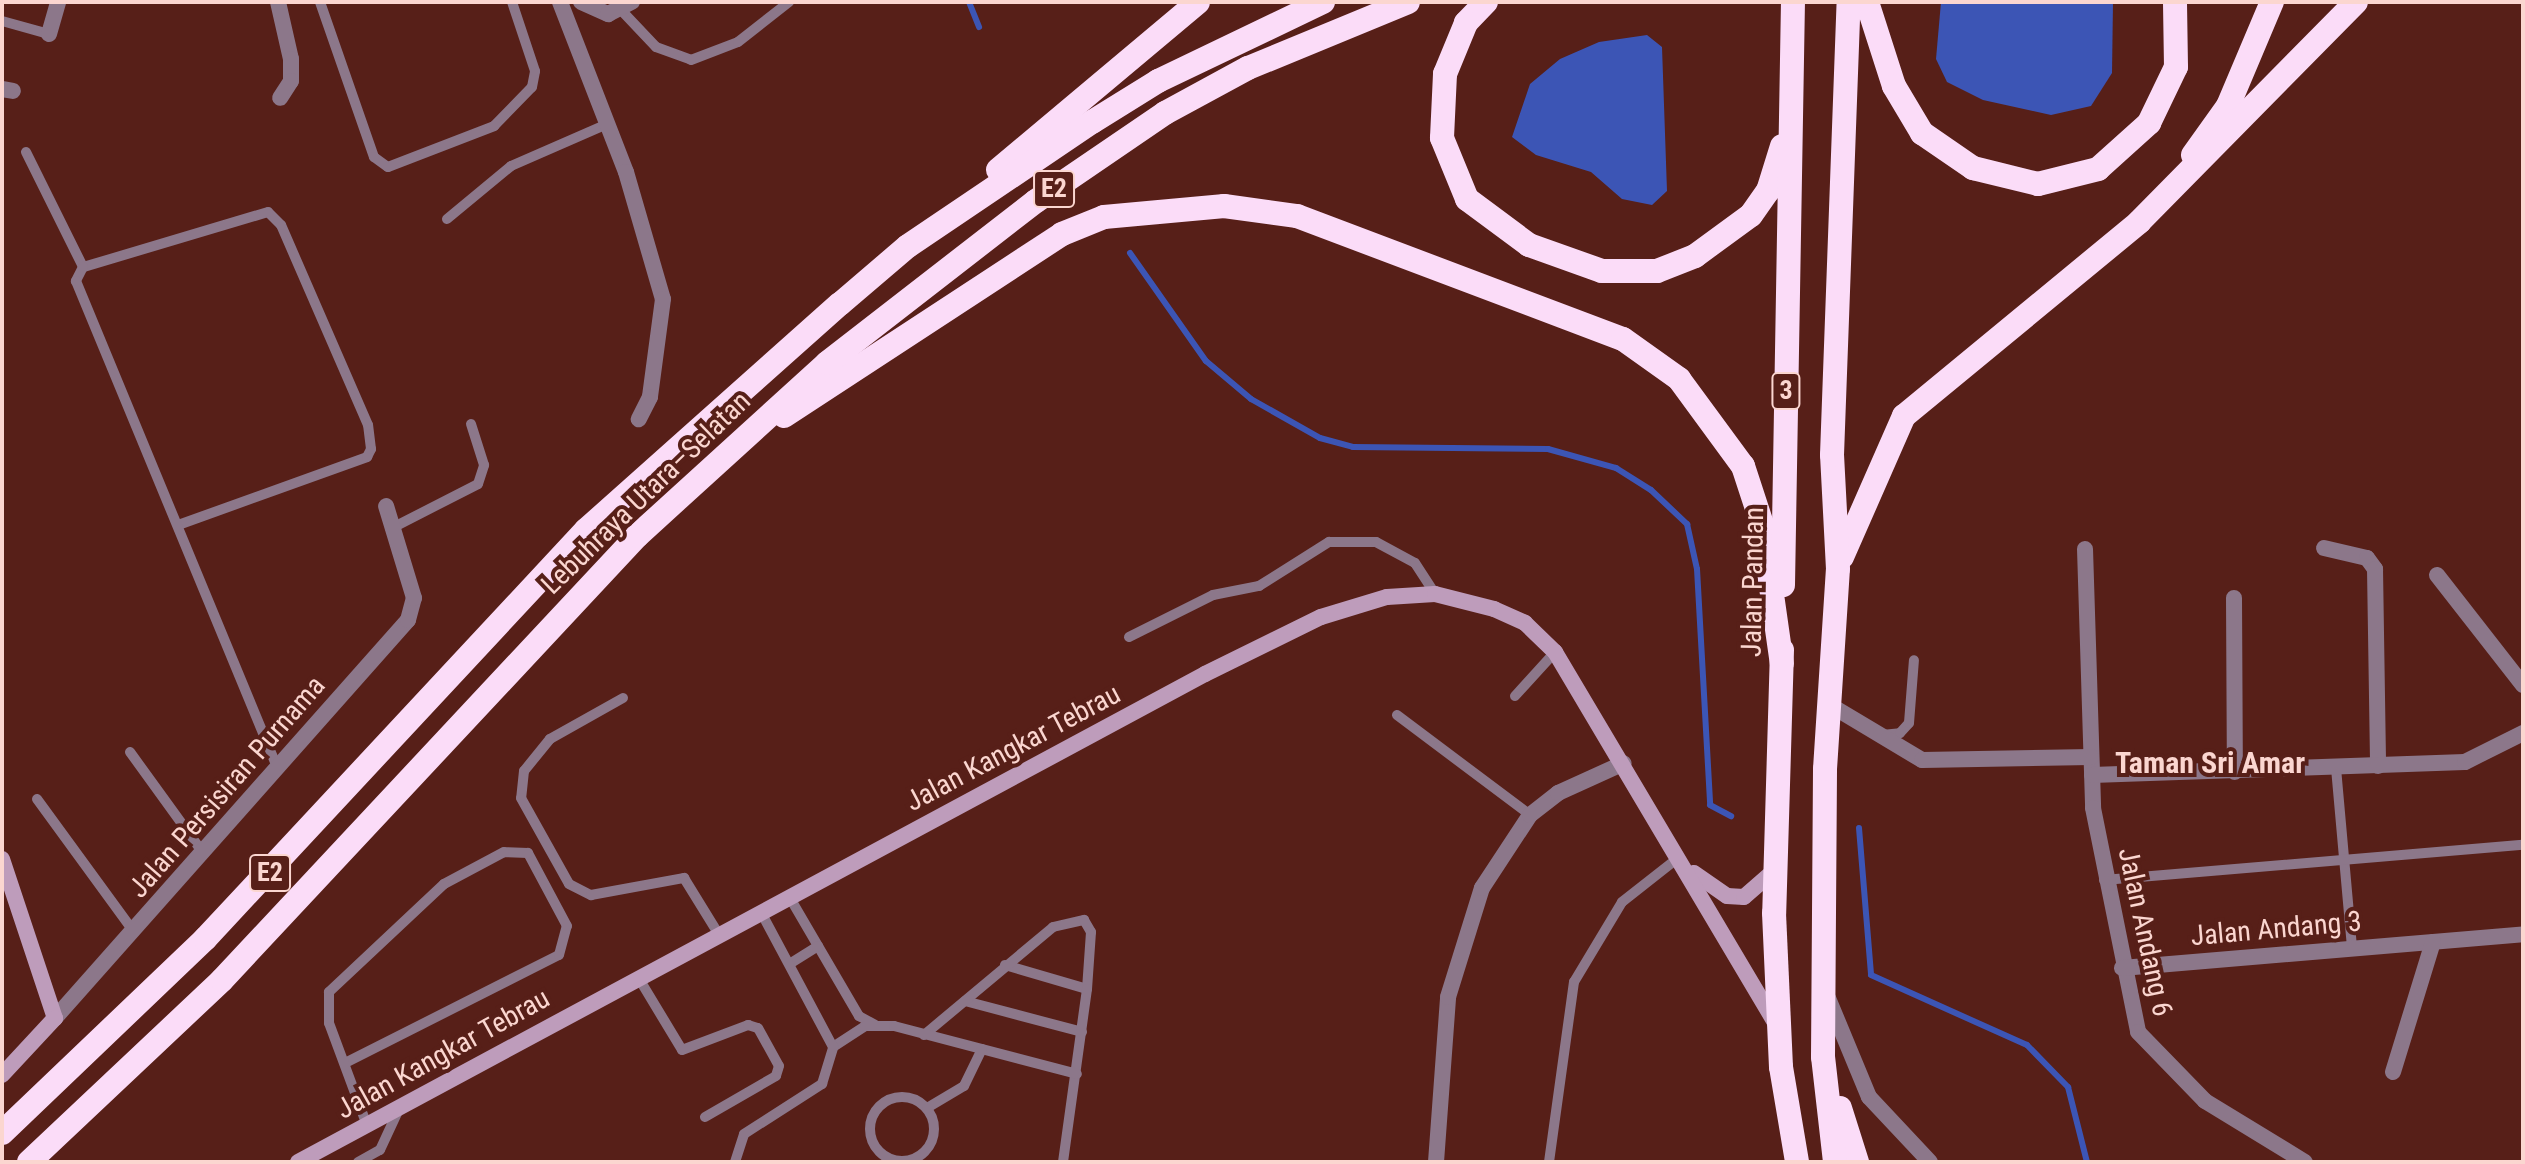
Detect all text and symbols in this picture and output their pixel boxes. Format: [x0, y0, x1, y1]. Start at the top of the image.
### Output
road number: E2 [1032, 167, 1076, 211]
road number: 3 [1770, 369, 1802, 413]
street label: Lebuhraya Utara–Selatan [535, 385, 757, 601]
street label: Jalan Pandan [1735, 507, 1771, 657]
street label: Jalan Persisiran Purnama [122, 669, 332, 905]
street label: Jalan Kangkar Tebrau [900, 677, 1126, 819]
district label: Taman Sri Amar [2115, 745, 2305, 781]
street label: Jalan Andang 6 [2111, 845, 2179, 1019]
road number: E2 [248, 851, 292, 895]
street label: Jalan Andang 3 [2189, 905, 2363, 953]
street label: Jalan Kangkar Tebrau [330, 981, 556, 1127]

